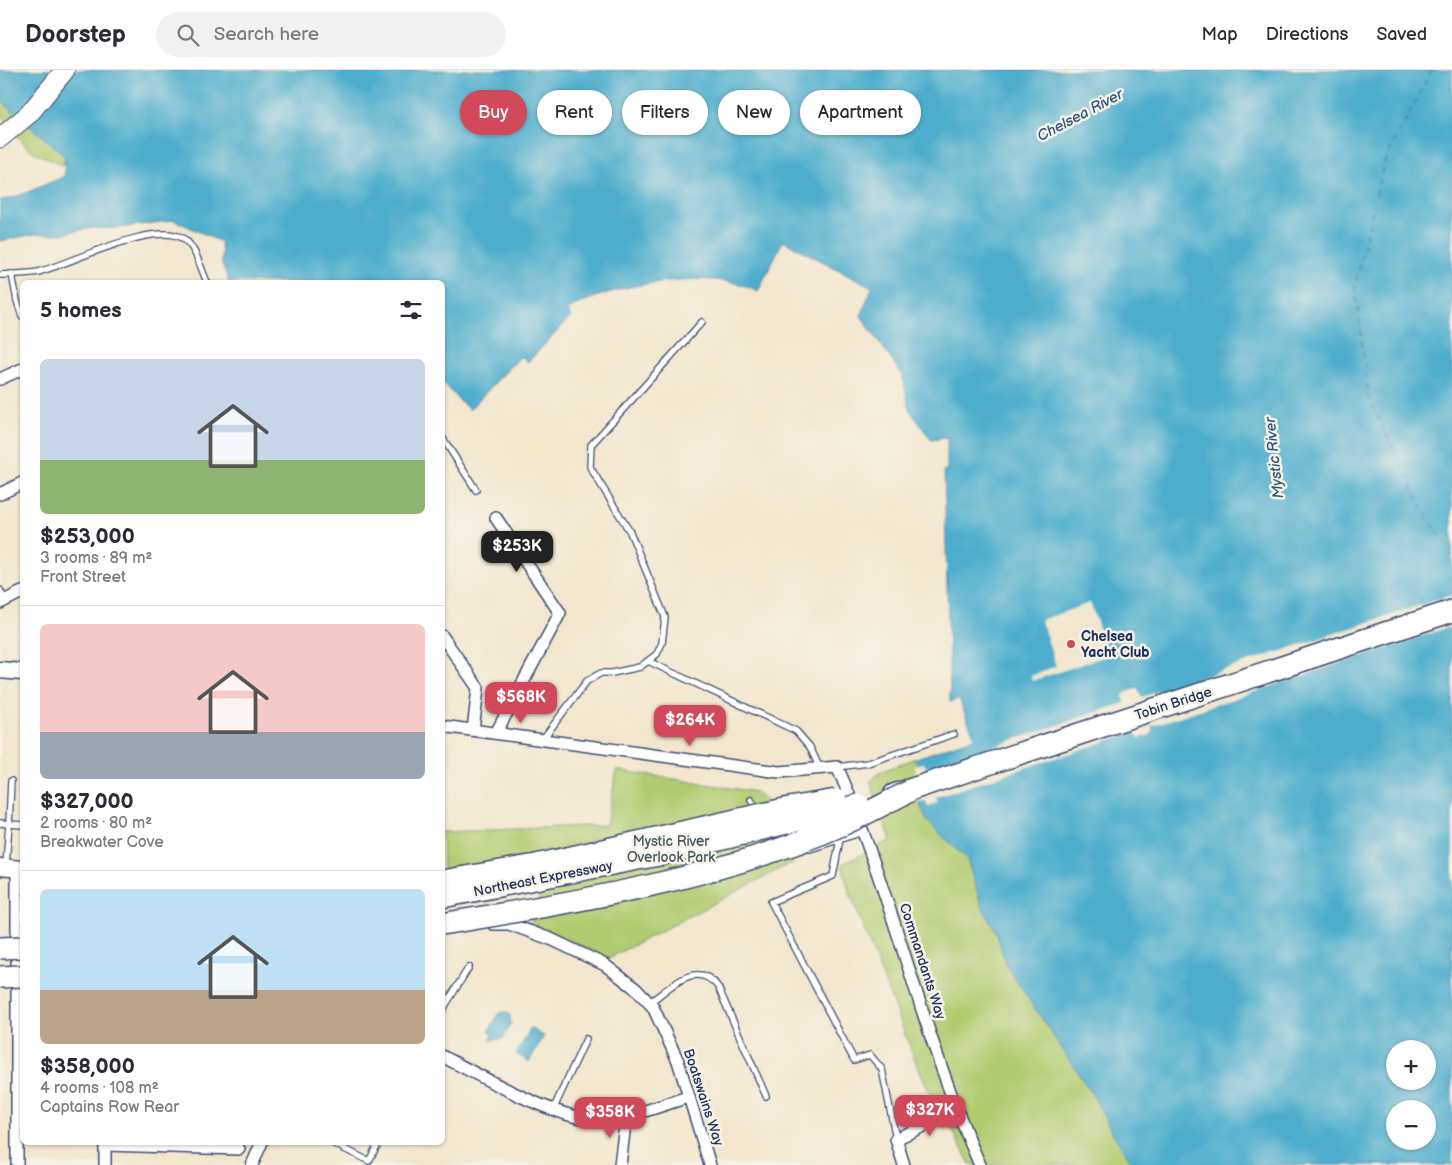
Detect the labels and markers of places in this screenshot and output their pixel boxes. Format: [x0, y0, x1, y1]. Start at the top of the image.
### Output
pin: $253K [482, 530, 552, 573]
place label: Chelsea Yacht Club [1081, 628, 1150, 661]
marker: Chelsea Yacht Club [1065, 638, 1077, 650]
pin: $568K [486, 682, 556, 724]
pin: $264K [655, 704, 725, 747]
pin: $327K [895, 1094, 965, 1137]
pin: $358K [575, 1096, 645, 1139]

